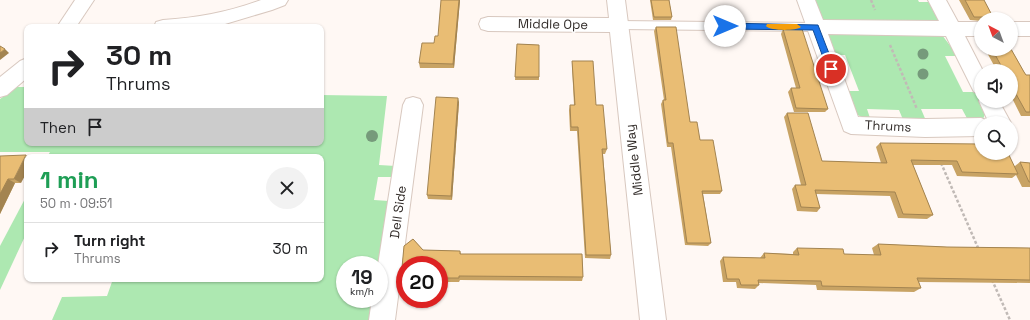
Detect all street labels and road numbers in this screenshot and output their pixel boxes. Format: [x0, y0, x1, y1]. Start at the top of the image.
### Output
street label: Middle Ope [518, 15, 588, 33]
street label: Thrums [864, 116, 912, 136]
street label: Middle Way [621, 123, 647, 197]
street label: Dell Side [386, 184, 410, 240]

